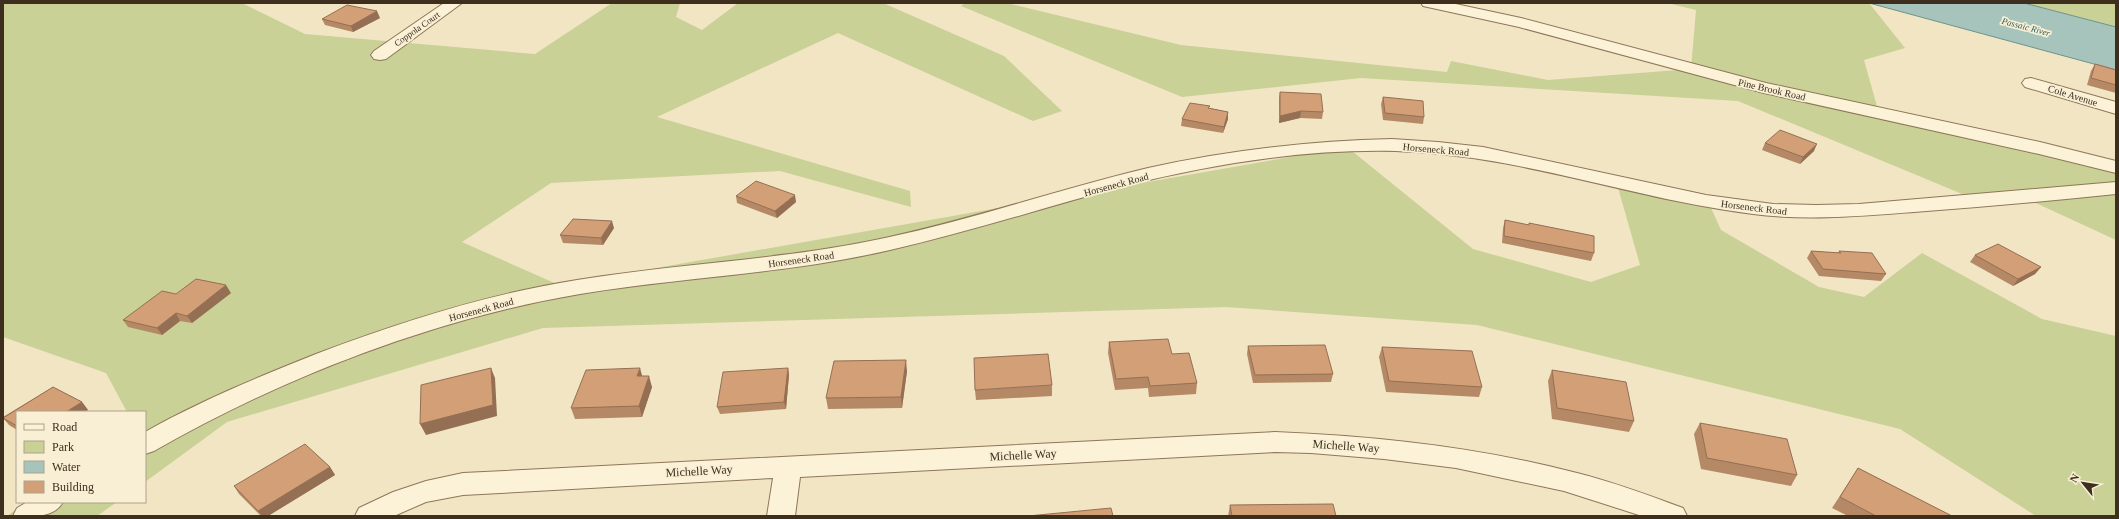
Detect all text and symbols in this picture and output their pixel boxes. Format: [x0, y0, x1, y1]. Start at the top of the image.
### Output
street label: Coppola Court [392, 9, 442, 48]
water label: Passaic River [2000, 15, 2052, 38]
street label: Pine Brook Road [1737, 76, 1807, 103]
street label: Cole Avenue [2047, 83, 2099, 108]
street label: Horseneck Road [1402, 141, 1469, 158]
street label: Horseneck Road [1083, 171, 1150, 198]
street label: Horseneck Road [1720, 198, 1788, 217]
street label: Horseneck Road [767, 249, 835, 270]
street label: Horseneck Road [448, 296, 515, 323]
legend [16, 411, 146, 503]
text: Road [52, 420, 77, 434]
street label: Michelle Way [1312, 437, 1380, 455]
text: Park [52, 440, 74, 454]
street label: Michelle Way [989, 446, 1057, 464]
text: Water [52, 460, 80, 474]
street label: Michelle Way [665, 462, 733, 480]
north arrow [2063, 463, 2103, 503]
text: N [2067, 472, 2082, 484]
text: Building [52, 480, 94, 494]

